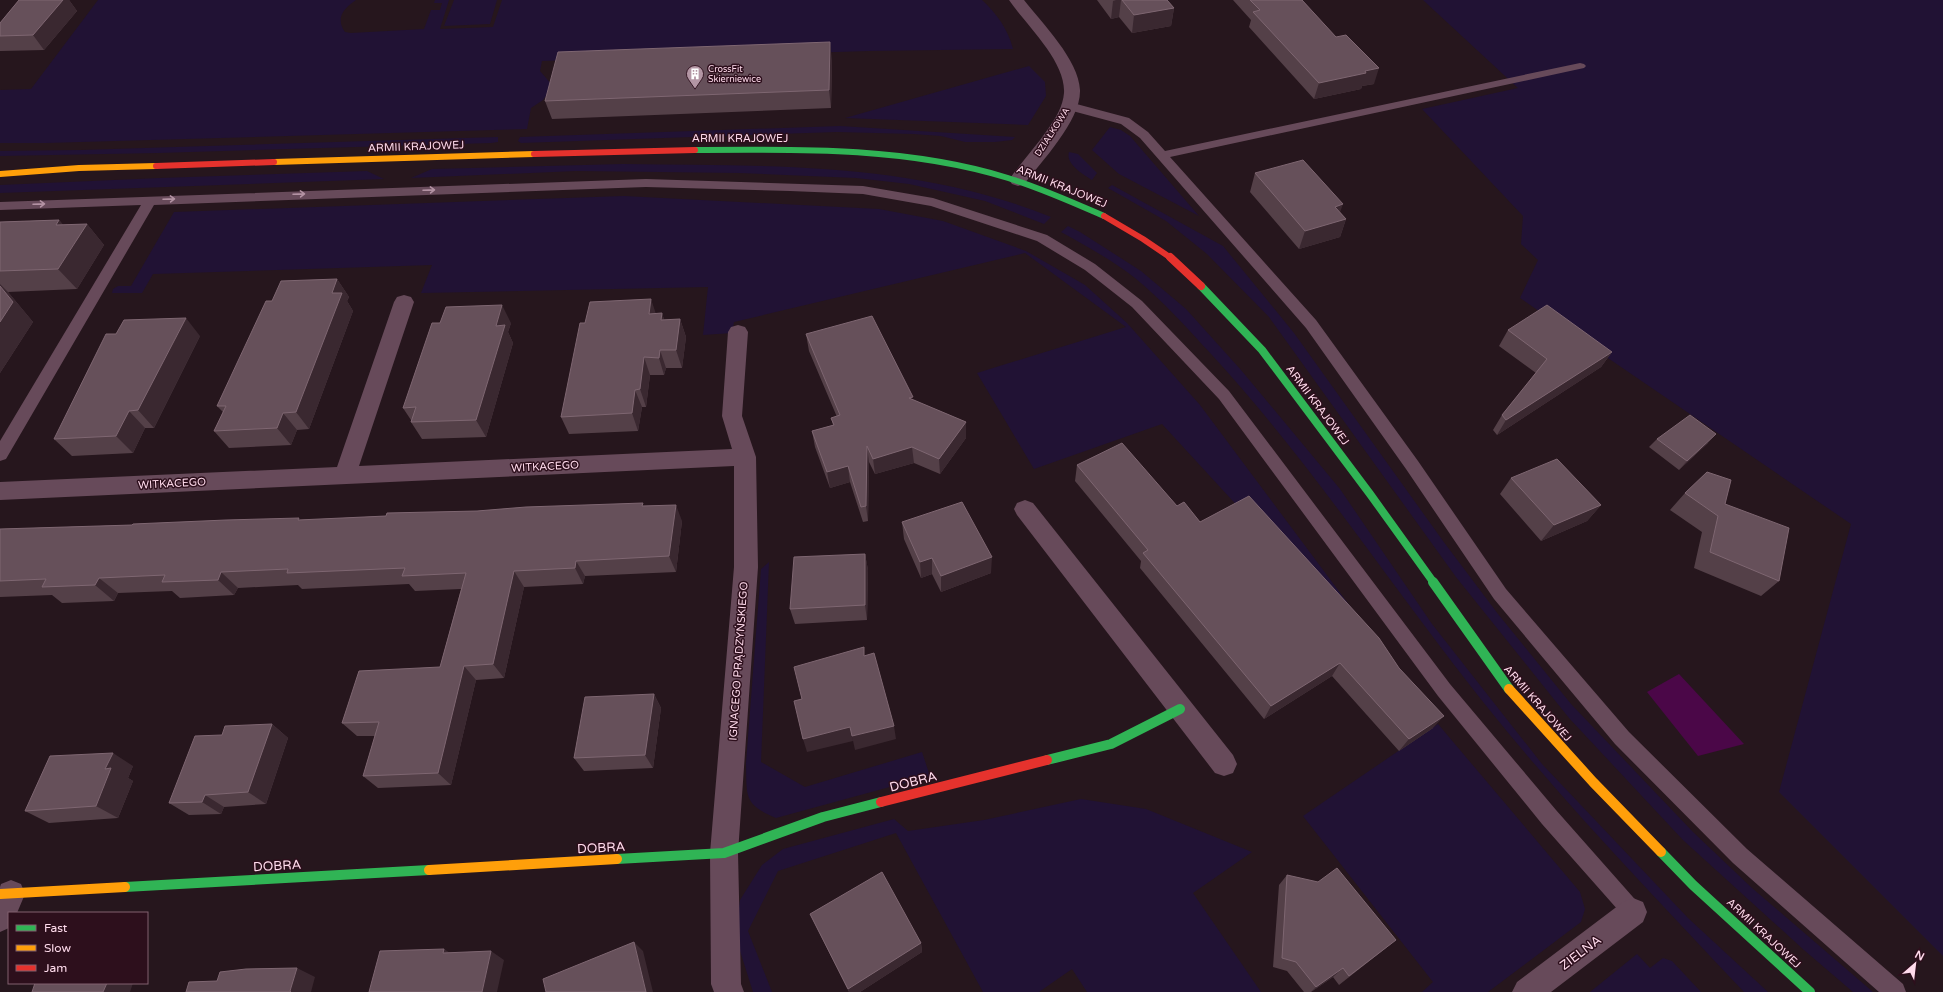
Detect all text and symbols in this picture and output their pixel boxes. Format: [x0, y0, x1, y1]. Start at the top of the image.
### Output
building icon: CrossFit Skierniewice [685, 64, 705, 89]
place label: CrossFit Skierniewice [708, 64, 761, 85]
street label: DZIAŁKOWA [1033, 106, 1072, 159]
street label: ARMII KRAJOWEJ [692, 132, 788, 145]
street label: ARMII KRAJOWEJ [368, 138, 464, 155]
street label: ARMII KRAJOWEJ [1015, 162, 1109, 211]
one-way arrow [422, 186, 435, 194]
one-way arrow [292, 190, 305, 198]
one-way arrow [162, 195, 175, 202]
one-way arrow [32, 200, 45, 208]
street label: ARMII KRAJOWEJ [1283, 363, 1352, 448]
street label: WITKACEGO [511, 458, 579, 475]
street label: WITKACEGO [138, 475, 206, 492]
street label: IGNACEGO PRĄDZYŃSKIEGO [725, 581, 751, 741]
street label: ARMII KRAJOWEJ [1501, 663, 1574, 744]
street label: DOBRA [888, 768, 939, 796]
street label: DOBRA [577, 839, 626, 857]
street label: DOBRA [253, 857, 302, 875]
street label: ARMII KRAJOWEJ [1724, 896, 1803, 971]
legend [8, 912, 148, 984]
text: Fast [44, 921, 68, 935]
street label: ZIELNA [1557, 932, 1605, 974]
text: Slow [44, 941, 71, 955]
north arrow [1895, 944, 1935, 984]
text: N [1913, 948, 1926, 963]
text: Jam [44, 961, 67, 975]

